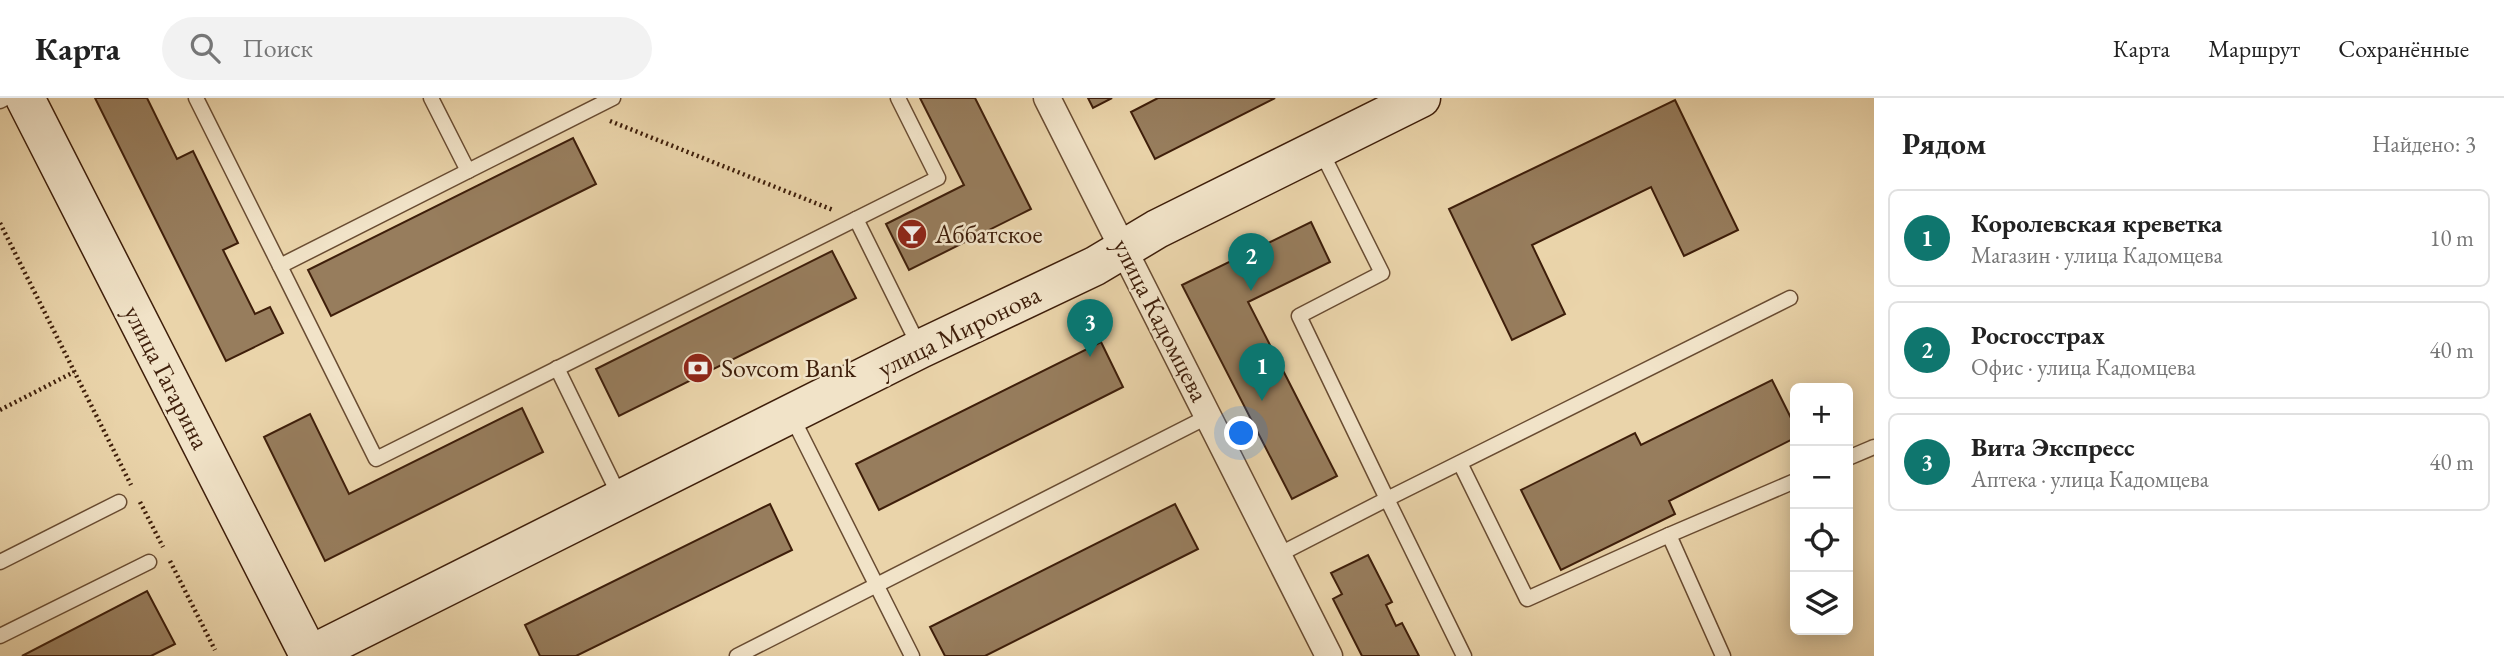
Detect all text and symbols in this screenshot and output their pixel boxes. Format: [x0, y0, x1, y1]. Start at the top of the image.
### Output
search box [162, 17, 652, 80]
text: Карта [35, 27, 120, 70]
icon: search [186, 29, 224, 67]
text: Поиск [242, 31, 313, 65]
text: Карта [2113, 33, 2170, 64]
text: Маршрут [2208, 33, 2300, 64]
text: Сохранённые [2338, 33, 2469, 64]
text: Рядом [1902, 124, 1986, 163]
text: Найдено: 3 [2372, 129, 2476, 159]
text: Королевская креветка [1971, 206, 2222, 240]
bar icon: Аббатское [895, 217, 929, 251]
place label: Аббатское [934, 217, 1043, 251]
text: 1 [1921, 223, 1933, 253]
text: 10 m [2429, 223, 2474, 253]
street label: улица Кадомцева [1105, 233, 1217, 408]
pin: 2 [1228, 233, 1274, 291]
text: Магазин · улица Кадомцева [1971, 240, 2223, 270]
street label: улица Миронова [872, 277, 1047, 385]
street label: улица Гагарина [116, 299, 218, 455]
pin: 3 [1067, 299, 1113, 357]
text: Росгосстрах [1971, 318, 2105, 352]
text: 2 [1921, 335, 1933, 365]
text: 40 m [2429, 335, 2474, 365]
pin: 1 [1239, 343, 1285, 401]
bank icon: Sovcom Bank [681, 351, 715, 385]
place label: Sovcom Bank [721, 351, 857, 385]
text: Офис · улица Кадомцева [1971, 352, 2196, 382]
map controls [1790, 383, 1853, 635]
button: + [1790, 383, 1853, 446]
your location [1224, 416, 1258, 450]
text: Вита Экспресс [1971, 430, 2135, 464]
button: − [1790, 446, 1853, 509]
text: 3 [1921, 447, 1933, 477]
text: 40 m [2429, 447, 2474, 477]
text: Аптека · улица Кадомцева [1971, 464, 2209, 494]
button: locate [1790, 509, 1853, 572]
button: layers [1790, 572, 1853, 635]

